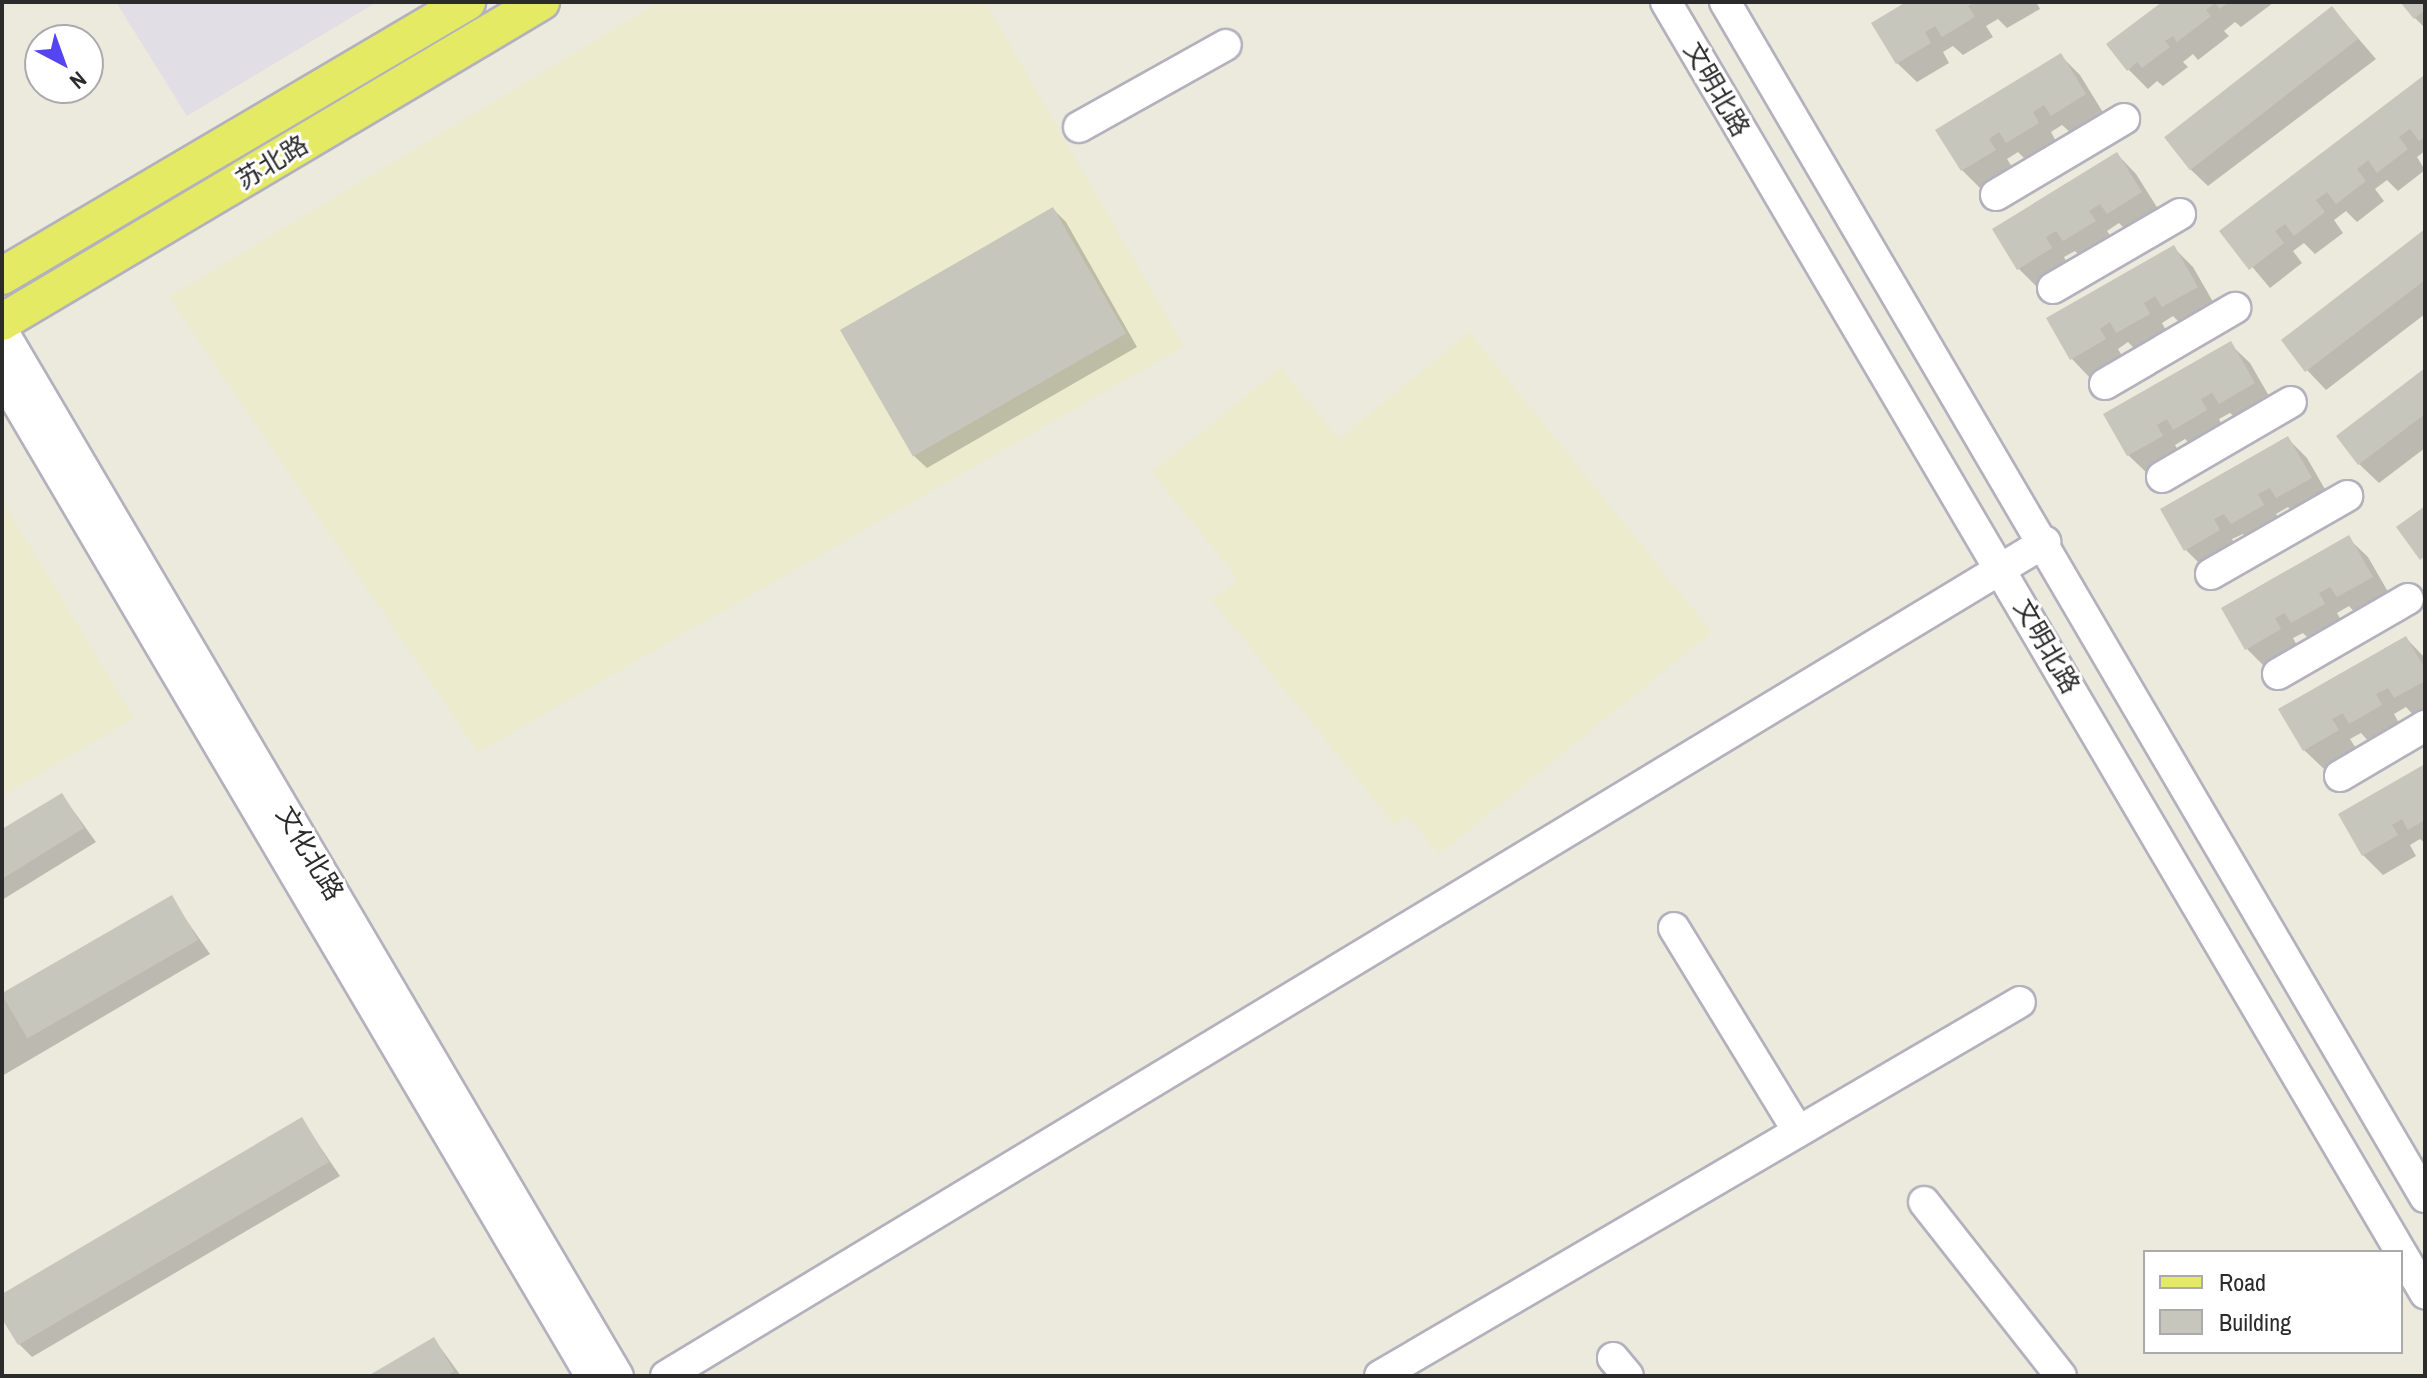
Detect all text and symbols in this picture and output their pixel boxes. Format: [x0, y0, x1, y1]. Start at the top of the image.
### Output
north arrow [24, 24, 104, 104]
street label: 文明北路 [1677, 36, 1757, 142]
text: N [64, 65, 93, 96]
street label: 苏北路 [231, 129, 313, 195]
street label: 文明北路 [2007, 593, 2087, 699]
street label: 文化北路 [270, 800, 350, 906]
legend [2143, 1250, 2403, 1354]
text: Road [2219, 1266, 2266, 1298]
text: Building [2219, 1306, 2291, 1338]

